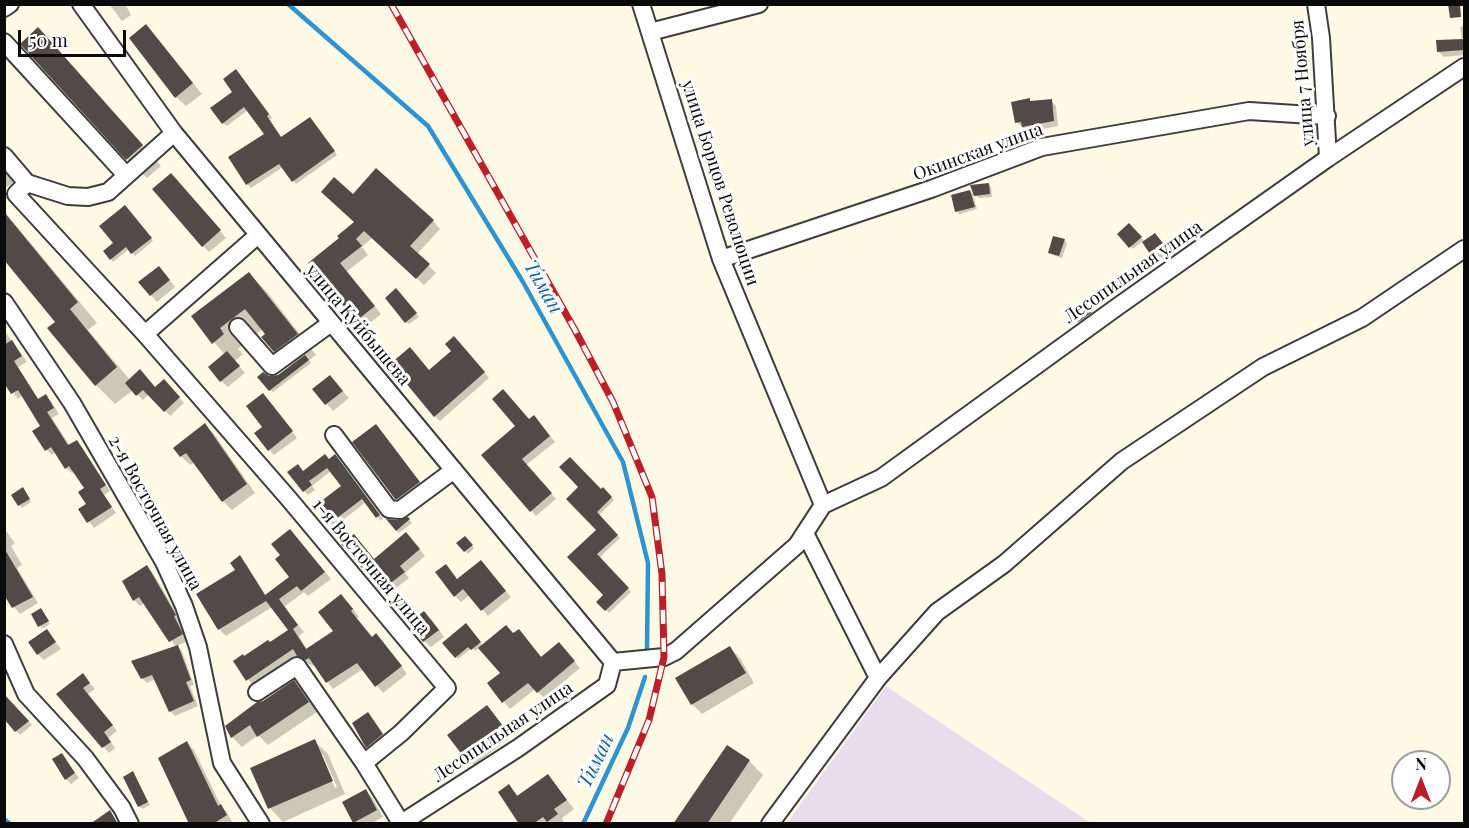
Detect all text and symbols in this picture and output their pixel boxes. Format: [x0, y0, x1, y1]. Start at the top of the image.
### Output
scale bar [21, 18, 129, 56]
street label: улица 7 Ноября [1287, 19, 1319, 147]
text: 50 m [29, 28, 68, 52]
street label: улица Борцов Революции [676, 77, 764, 289]
street label: Окинская улица [910, 118, 1046, 186]
street label: Лесопильная улица [1060, 216, 1206, 328]
water label: Тиман [518, 256, 568, 318]
street label: улица Куйбышева [301, 260, 415, 390]
street label: 2-я Восточная улица [103, 432, 207, 594]
street label: 1-я Восточная улица [308, 494, 434, 640]
street label: Лесопильная улица [429, 677, 577, 787]
water label: Тиман [572, 729, 620, 793]
north arrow [1391, 750, 1451, 810]
text: N [1415, 753, 1427, 774]

